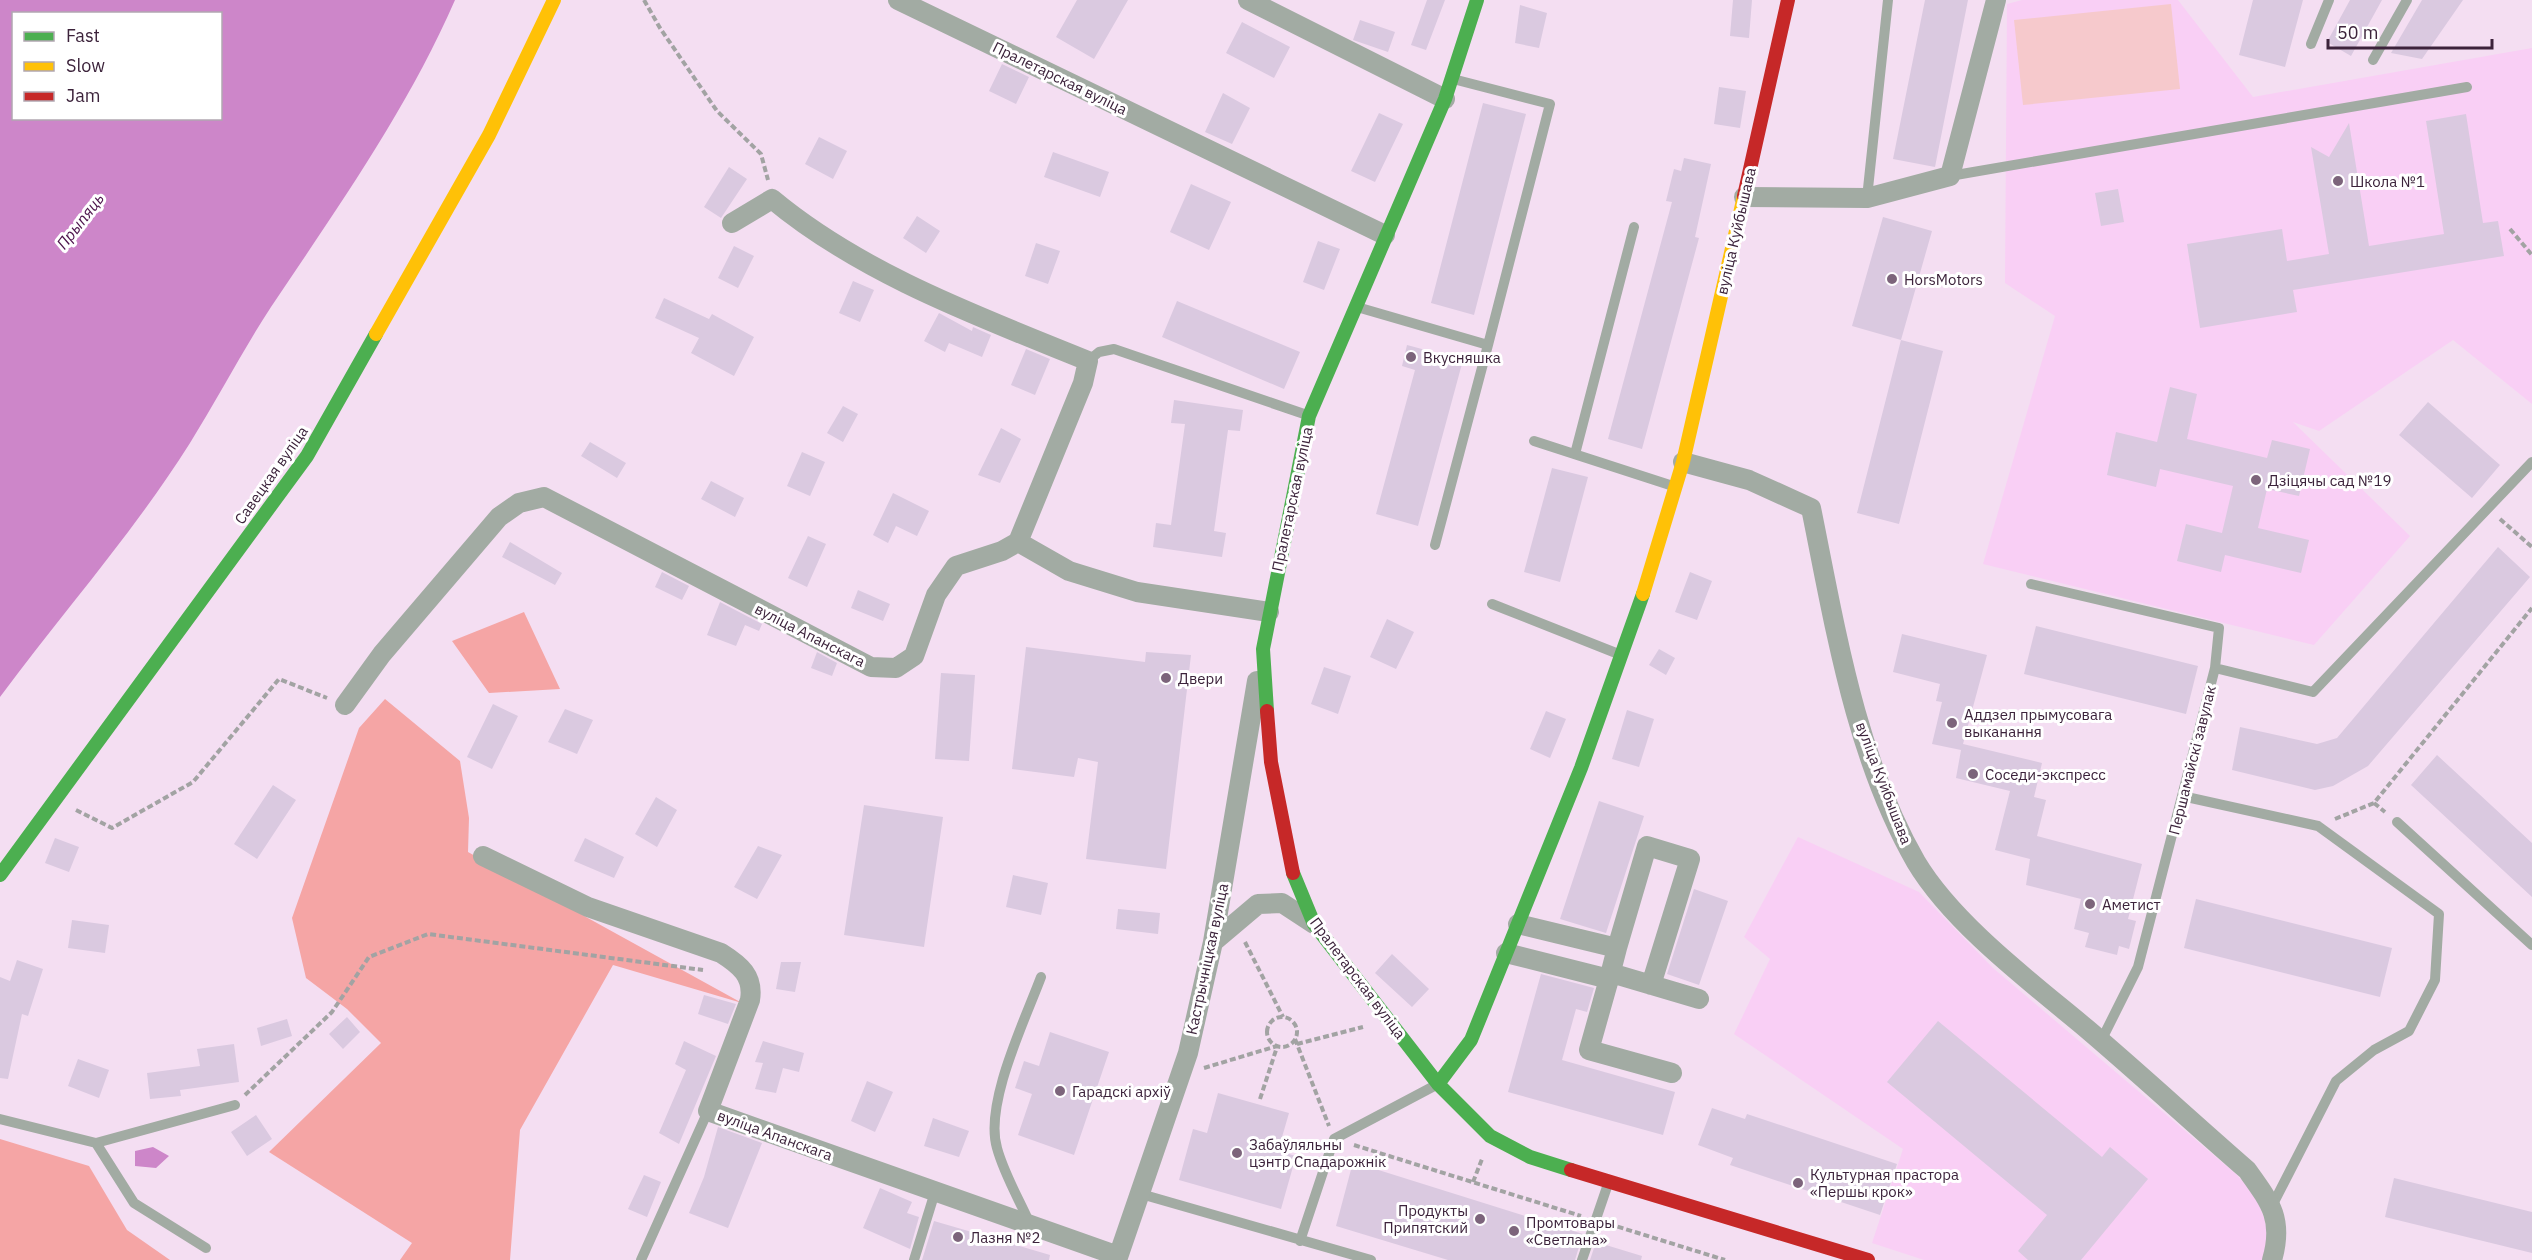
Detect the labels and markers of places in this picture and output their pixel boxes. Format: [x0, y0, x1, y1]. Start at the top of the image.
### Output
place label: Школа №1 [2350, 172, 2425, 191]
marker: Школа №1 [2331, 174, 2345, 188]
place label: HorsMotors [1904, 270, 1983, 289]
marker: HorsMotors [1885, 272, 1899, 286]
place label: Вкусняшка [1423, 348, 1501, 367]
marker: Вкусняшка [1404, 350, 1418, 364]
place label: Дзіцячы сад №19 [2268, 471, 2391, 490]
marker: Дзіцячы сад №19 [2249, 473, 2263, 487]
place label: Двери [1178, 669, 1223, 688]
marker: Двери [1159, 671, 1173, 685]
place label: Аддзел прымусовага выканання [1964, 705, 2112, 741]
marker: Аддзел прымусовага выканання [1945, 716, 1959, 730]
place label: Соседи-экспресс [1985, 765, 2106, 784]
marker: Соседи-экспресс [1966, 767, 1980, 781]
place label: Аметист [2102, 895, 2161, 914]
marker: Аметист [2083, 897, 2097, 911]
place label: Гарадскі архіў [1072, 1082, 1171, 1101]
marker: Гарадскі архіў [1053, 1084, 1067, 1098]
place label: Забаўляльны цэнтр Спадарожнік [1249, 1135, 1386, 1171]
marker: Забаўляльны цэнтр Спадарожнік [1230, 1146, 1244, 1160]
place label: Культурная прастора «Першы крок» [1810, 1165, 1959, 1201]
marker: Культурная прастора «Першы крок» [1791, 1176, 1805, 1190]
place label: Продукты Припятский [1383, 1201, 1468, 1237]
marker: Продукты Припятский [1473, 1212, 1487, 1226]
place label: Промтовары «Светлана» [1526, 1213, 1615, 1249]
marker: Промтовары «Светлана» [1507, 1224, 1521, 1238]
place label: Лазня №2 [970, 1228, 1041, 1247]
marker: Лазня №2 [951, 1230, 965, 1244]

